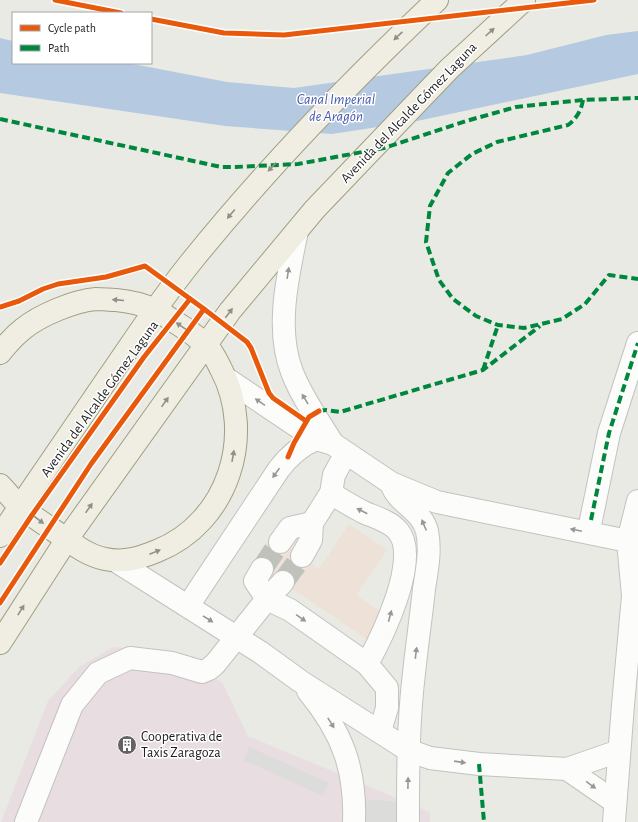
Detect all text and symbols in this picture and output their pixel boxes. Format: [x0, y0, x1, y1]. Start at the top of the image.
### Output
legend [12, 12, 152, 64]
text: Cycle path [48, 22, 96, 35]
one-way arrow [485, 27, 495, 36]
one-way arrow [393, 32, 403, 41]
street label: Avenida del Alcalde Gómez Laguna [338, 40, 480, 186]
text: Path [48, 42, 70, 54]
water label: Canal Imperial de Aragón [297, 92, 376, 124]
one-way arrow [267, 162, 276, 173]
one-way arrow [226, 209, 235, 220]
one-way arrow [286, 267, 292, 279]
one-way arrow [111, 297, 124, 304]
one-way arrow [225, 308, 233, 319]
street label: Avenida del Alcalde Gómez Laguna [39, 318, 162, 480]
one-way arrow [176, 322, 186, 330]
one-way arrow [301, 394, 309, 404]
one-way arrow [161, 396, 169, 407]
one-way arrow [255, 398, 265, 406]
one-way arrow [231, 450, 237, 462]
one-way arrow [272, 467, 280, 478]
one-way arrow [85, 502, 93, 513]
one-way arrow [356, 508, 368, 514]
one-way arrow [34, 516, 45, 525]
one-way arrow [421, 519, 427, 531]
one-way arrow [570, 527, 582, 533]
one-way arrow [149, 548, 161, 554]
one-way arrow [17, 605, 25, 615]
one-way arrow [387, 610, 393, 622]
one-way arrow [295, 614, 306, 622]
one-way arrow [203, 615, 213, 623]
one-way arrow [413, 647, 419, 659]
one-way arrow [328, 717, 335, 729]
place label: Cooperativa de Taxis Zaragoza [141, 730, 222, 760]
building icon: Cooperativa de Taxis Zaragoza [116, 734, 138, 756]
one-way arrow [454, 758, 466, 765]
one-way arrow [405, 776, 411, 789]
one-way arrow [586, 781, 597, 789]

